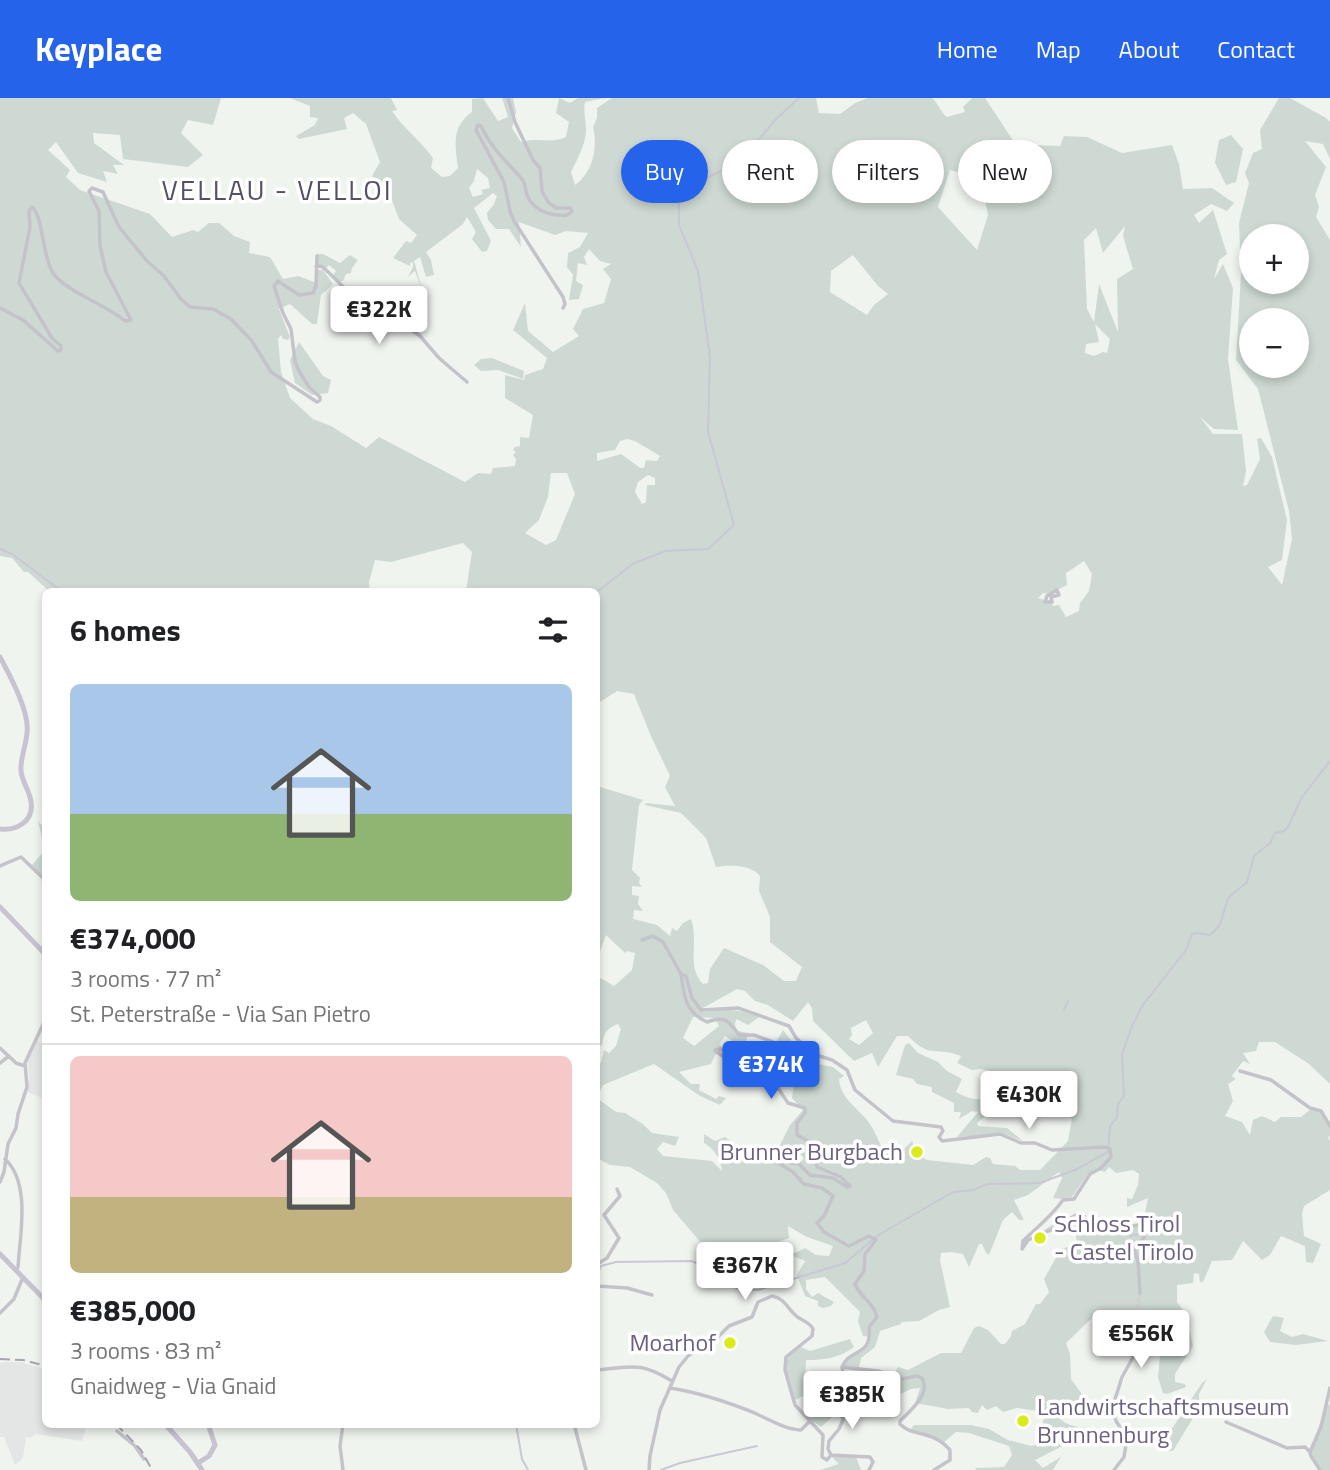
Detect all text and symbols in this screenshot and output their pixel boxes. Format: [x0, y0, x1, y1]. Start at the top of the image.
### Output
text: Keyplace [35, 24, 162, 74]
text: Home [937, 31, 998, 67]
text: Map [1036, 31, 1081, 67]
text: About [1119, 31, 1179, 67]
text: Contact [1217, 31, 1295, 67]
chip: Buy [621, 140, 708, 203]
chip: Rent [722, 140, 818, 203]
chip: Filters [832, 140, 944, 203]
chip: New [958, 140, 1052, 203]
district label: VELLAU - VELLOI [161, 168, 393, 211]
map controls [1239, 224, 1309, 378]
button: + [1239, 224, 1309, 294]
pin: €322K [330, 286, 428, 346]
text: €322K [346, 291, 412, 326]
button: − [1239, 308, 1309, 378]
text: 6 homes [70, 607, 181, 653]
icon: filters [534, 611, 572, 649]
icon: home [258, 730, 384, 856]
text: €374,000 [70, 915, 196, 961]
text: 3 rooms · 77 m² [70, 961, 221, 996]
text: St. Peterstraße - Via San Pietro [70, 996, 371, 1031]
pin: €374K [722, 1042, 820, 1101]
text: €374K [738, 1046, 804, 1081]
pin: €430K [980, 1072, 1078, 1131]
text: €430K [996, 1076, 1062, 1111]
icon: home [258, 1102, 384, 1228]
place label: Brunner Burgbach [720, 1133, 903, 1169]
marker: Brunner Burgbach [909, 1144, 925, 1160]
place label: Schloss Tirol - Castel Tirolo [1054, 1205, 1194, 1269]
marker: Schloss Tirol - Castel Tirolo [1032, 1230, 1048, 1246]
pin: €367K [696, 1242, 794, 1302]
text: €367K [712, 1247, 778, 1282]
text: €385,000 [70, 1287, 196, 1333]
pin: €556K [1092, 1310, 1190, 1370]
text: €556K [1108, 1315, 1174, 1350]
place label: Moarhof [629, 1324, 716, 1360]
text: 3 rooms · 83 m² [70, 1333, 221, 1368]
marker: Moarhof [722, 1335, 738, 1351]
text: Gnaidweg - Via Gnaid [70, 1368, 277, 1403]
pin: €385K [803, 1372, 901, 1431]
text: €385K [819, 1376, 885, 1411]
place label: Landwirtschaftsmuseum Brunnenburg [1037, 1388, 1289, 1452]
marker: Landwirtschaftsmuseum Brunnenburg [1015, 1413, 1031, 1429]

